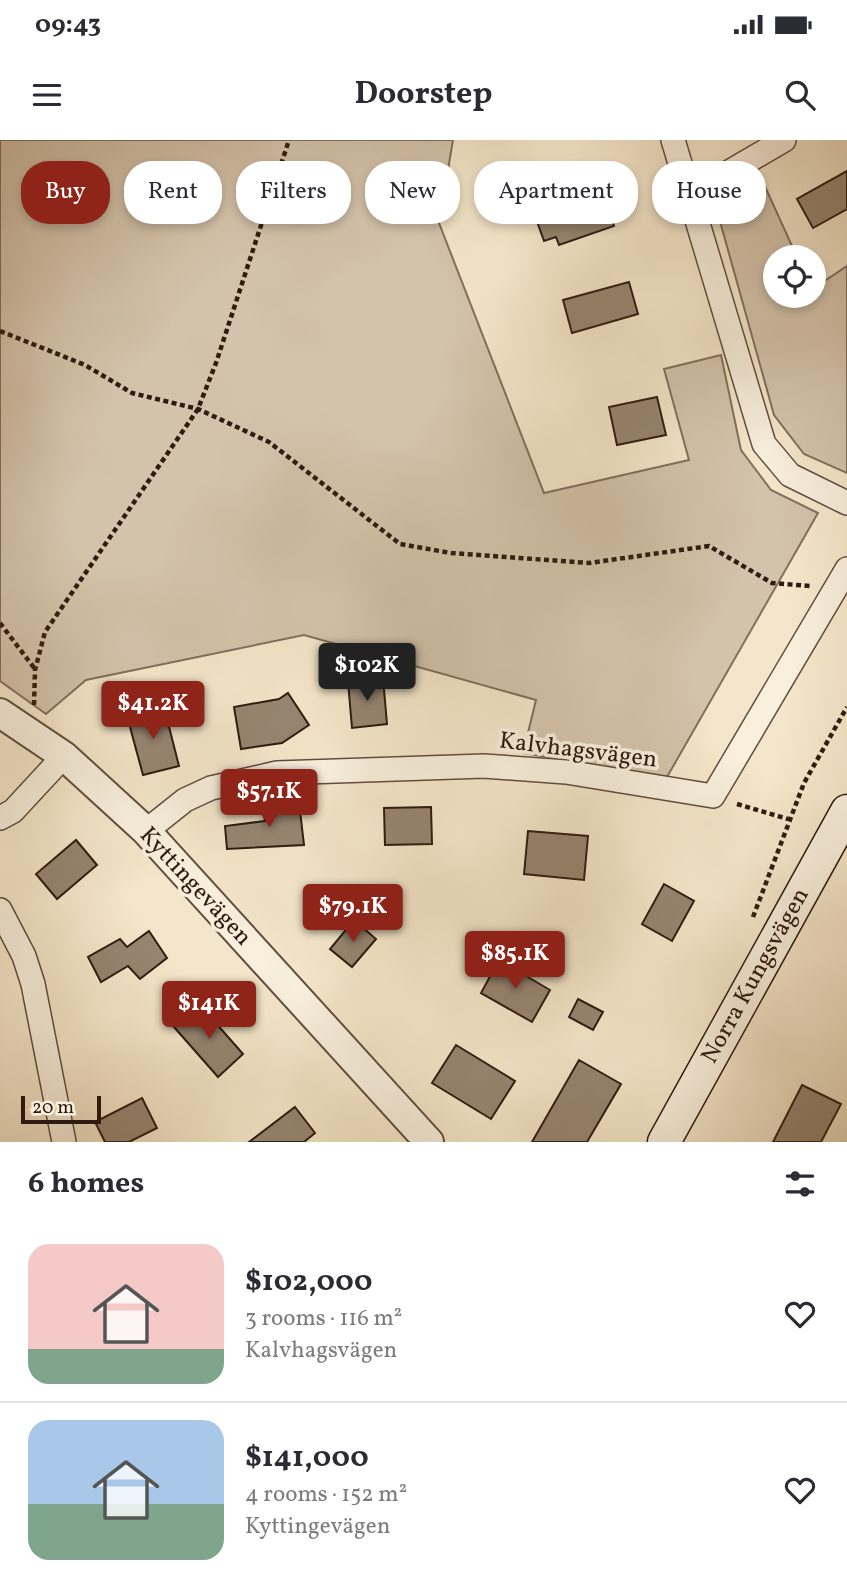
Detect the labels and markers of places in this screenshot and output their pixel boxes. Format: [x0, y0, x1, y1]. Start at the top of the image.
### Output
pin: $102K [318, 644, 416, 703]
pin: $41.2K [96, 682, 210, 741]
pin: $57.1K [212, 770, 326, 829]
pin: $79.1K [296, 884, 410, 944]
pin: $85.1K [458, 932, 572, 991]
pin: $141K [160, 982, 258, 1041]

